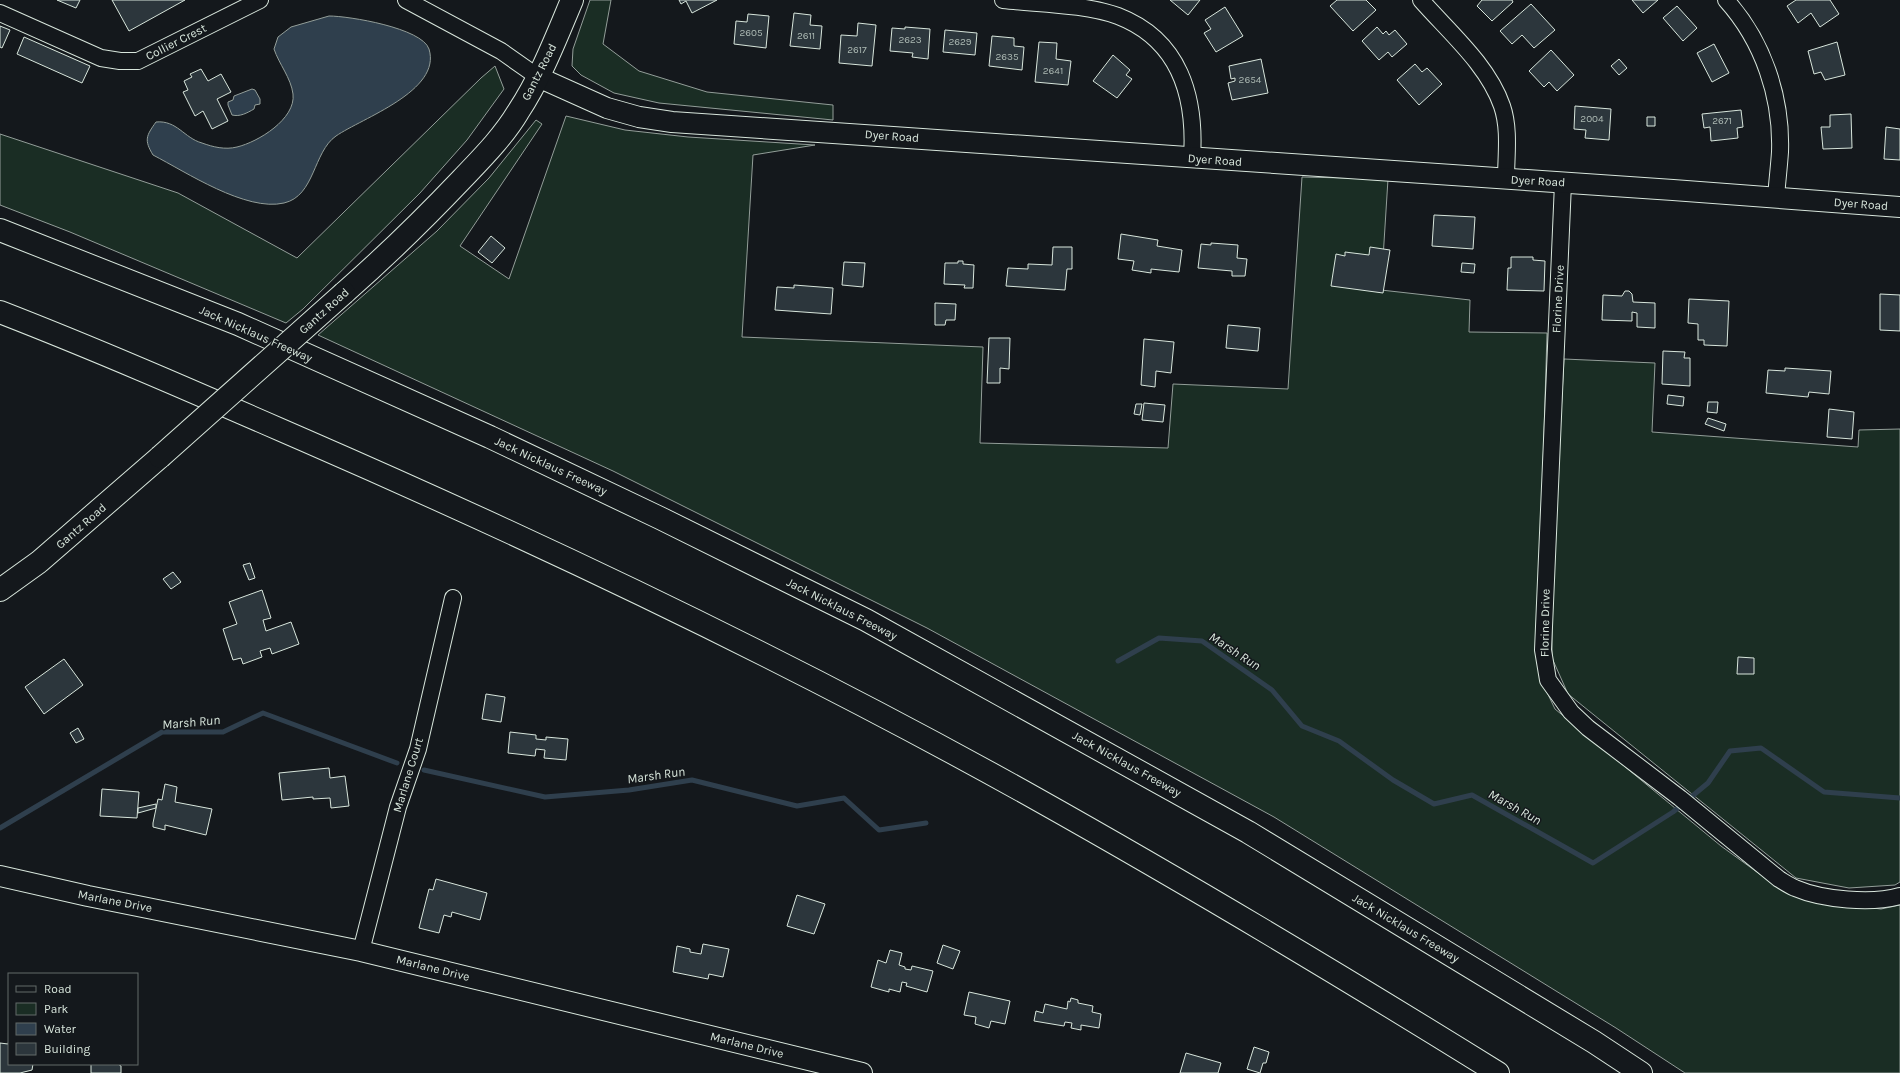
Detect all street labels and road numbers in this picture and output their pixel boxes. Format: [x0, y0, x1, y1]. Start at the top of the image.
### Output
street label: Collier Crest [143, 21, 209, 63]
street label: Gantz Road [519, 41, 559, 103]
street label: Dyer Road [864, 127, 920, 145]
street label: Dyer Road [1187, 151, 1243, 169]
street label: Dyer Road [1510, 173, 1566, 189]
street label: Dyer Road [1833, 195, 1889, 213]
street label: Florine Drive [1549, 264, 1567, 334]
street label: Gantz Road [296, 285, 352, 337]
street label: Jack Nicklaus Freeway [197, 303, 315, 365]
street label: Jack Nicklaus Freeway [493, 434, 610, 498]
street label: Gantz Road [53, 500, 109, 552]
street label: Jack Nicklaus Freeway [784, 575, 900, 643]
street label: Florine Drive [1537, 589, 1553, 657]
street label: Jack Nicklaus Freeway [1070, 728, 1184, 800]
street label: Marlane Court [390, 735, 426, 814]
street label: Marlane Drive [77, 887, 153, 915]
street label: Jack Nicklaus Freeway [1350, 891, 1462, 966]
street label: Marlane Drive [395, 952, 471, 984]
street label: Marlane Drive [709, 1029, 785, 1061]

